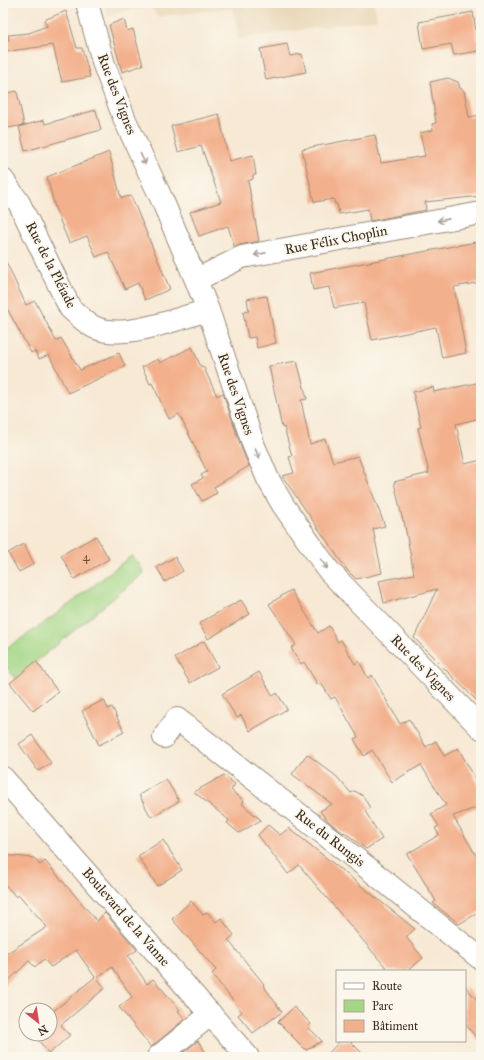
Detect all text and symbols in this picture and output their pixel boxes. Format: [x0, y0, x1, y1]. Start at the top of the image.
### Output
street label: Rue des Vignes [94, 51, 140, 137]
one-way arrow [140, 153, 147, 165]
one-way arrow [437, 216, 450, 224]
street label: Rue de la Pléiade [22, 219, 80, 311]
street label: Rue Félix Choplin [283, 222, 389, 258]
one-way arrow [254, 250, 267, 258]
street label: Rue des Vignes [214, 351, 258, 437]
one-way arrow [254, 447, 261, 459]
house number: 4 [83, 550, 90, 564]
one-way arrow [320, 558, 328, 569]
street label: Rue des Vignes [387, 631, 459, 705]
street label: Rue du Rungis [292, 806, 368, 870]
street label: Boulevard de la Vanne [78, 864, 174, 970]
legend [336, 970, 466, 1042]
text: Route [372, 979, 402, 993]
text: Parc [372, 999, 393, 1013]
north arrow [18, 1002, 58, 1042]
text: Bâtiment [372, 1019, 419, 1033]
text: N [35, 1022, 50, 1039]

